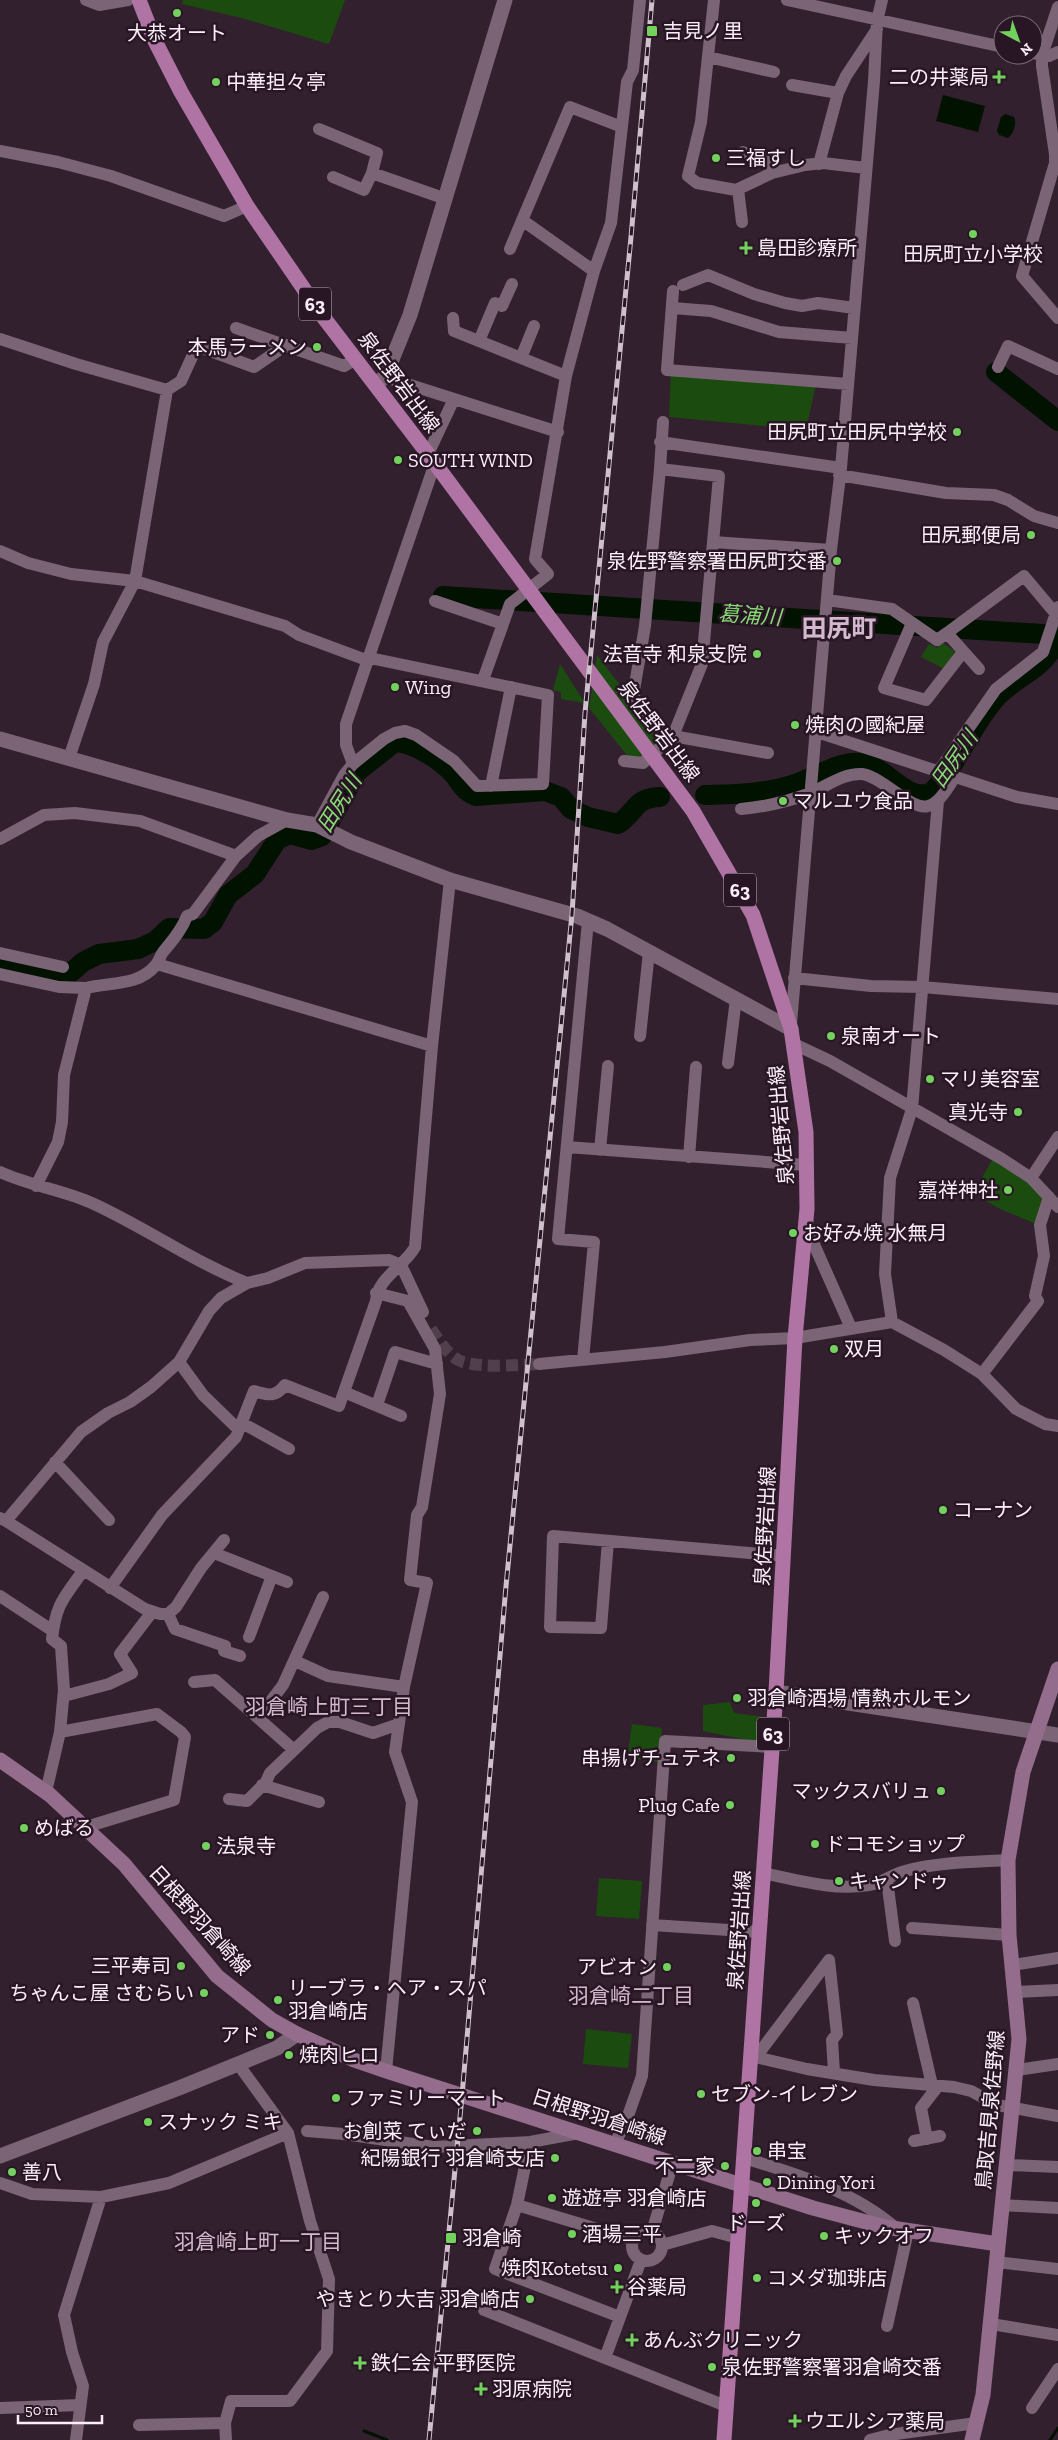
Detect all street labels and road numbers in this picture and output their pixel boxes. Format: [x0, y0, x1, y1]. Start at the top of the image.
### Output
road number: 63 [299, 288, 331, 320]
street label: 泉佐野岩出線 [353, 327, 445, 437]
street label: 泉佐野岩出線 [613, 676, 705, 786]
road number: 63 [724, 874, 756, 906]
street label: 泉佐野岩出線 [764, 1064, 798, 1186]
street label: 泉佐野岩出線 [750, 1465, 780, 1587]
road number: 63 [757, 1718, 789, 1750]
street label: 日根野羽倉崎線 [144, 1860, 256, 1980]
street label: 泉佐野岩出線 [723, 1869, 755, 1991]
street label: 鳥取吉見泉佐野線 [971, 2029, 1009, 2191]
street label: 日根野羽倉崎線 [529, 2084, 669, 2150]

